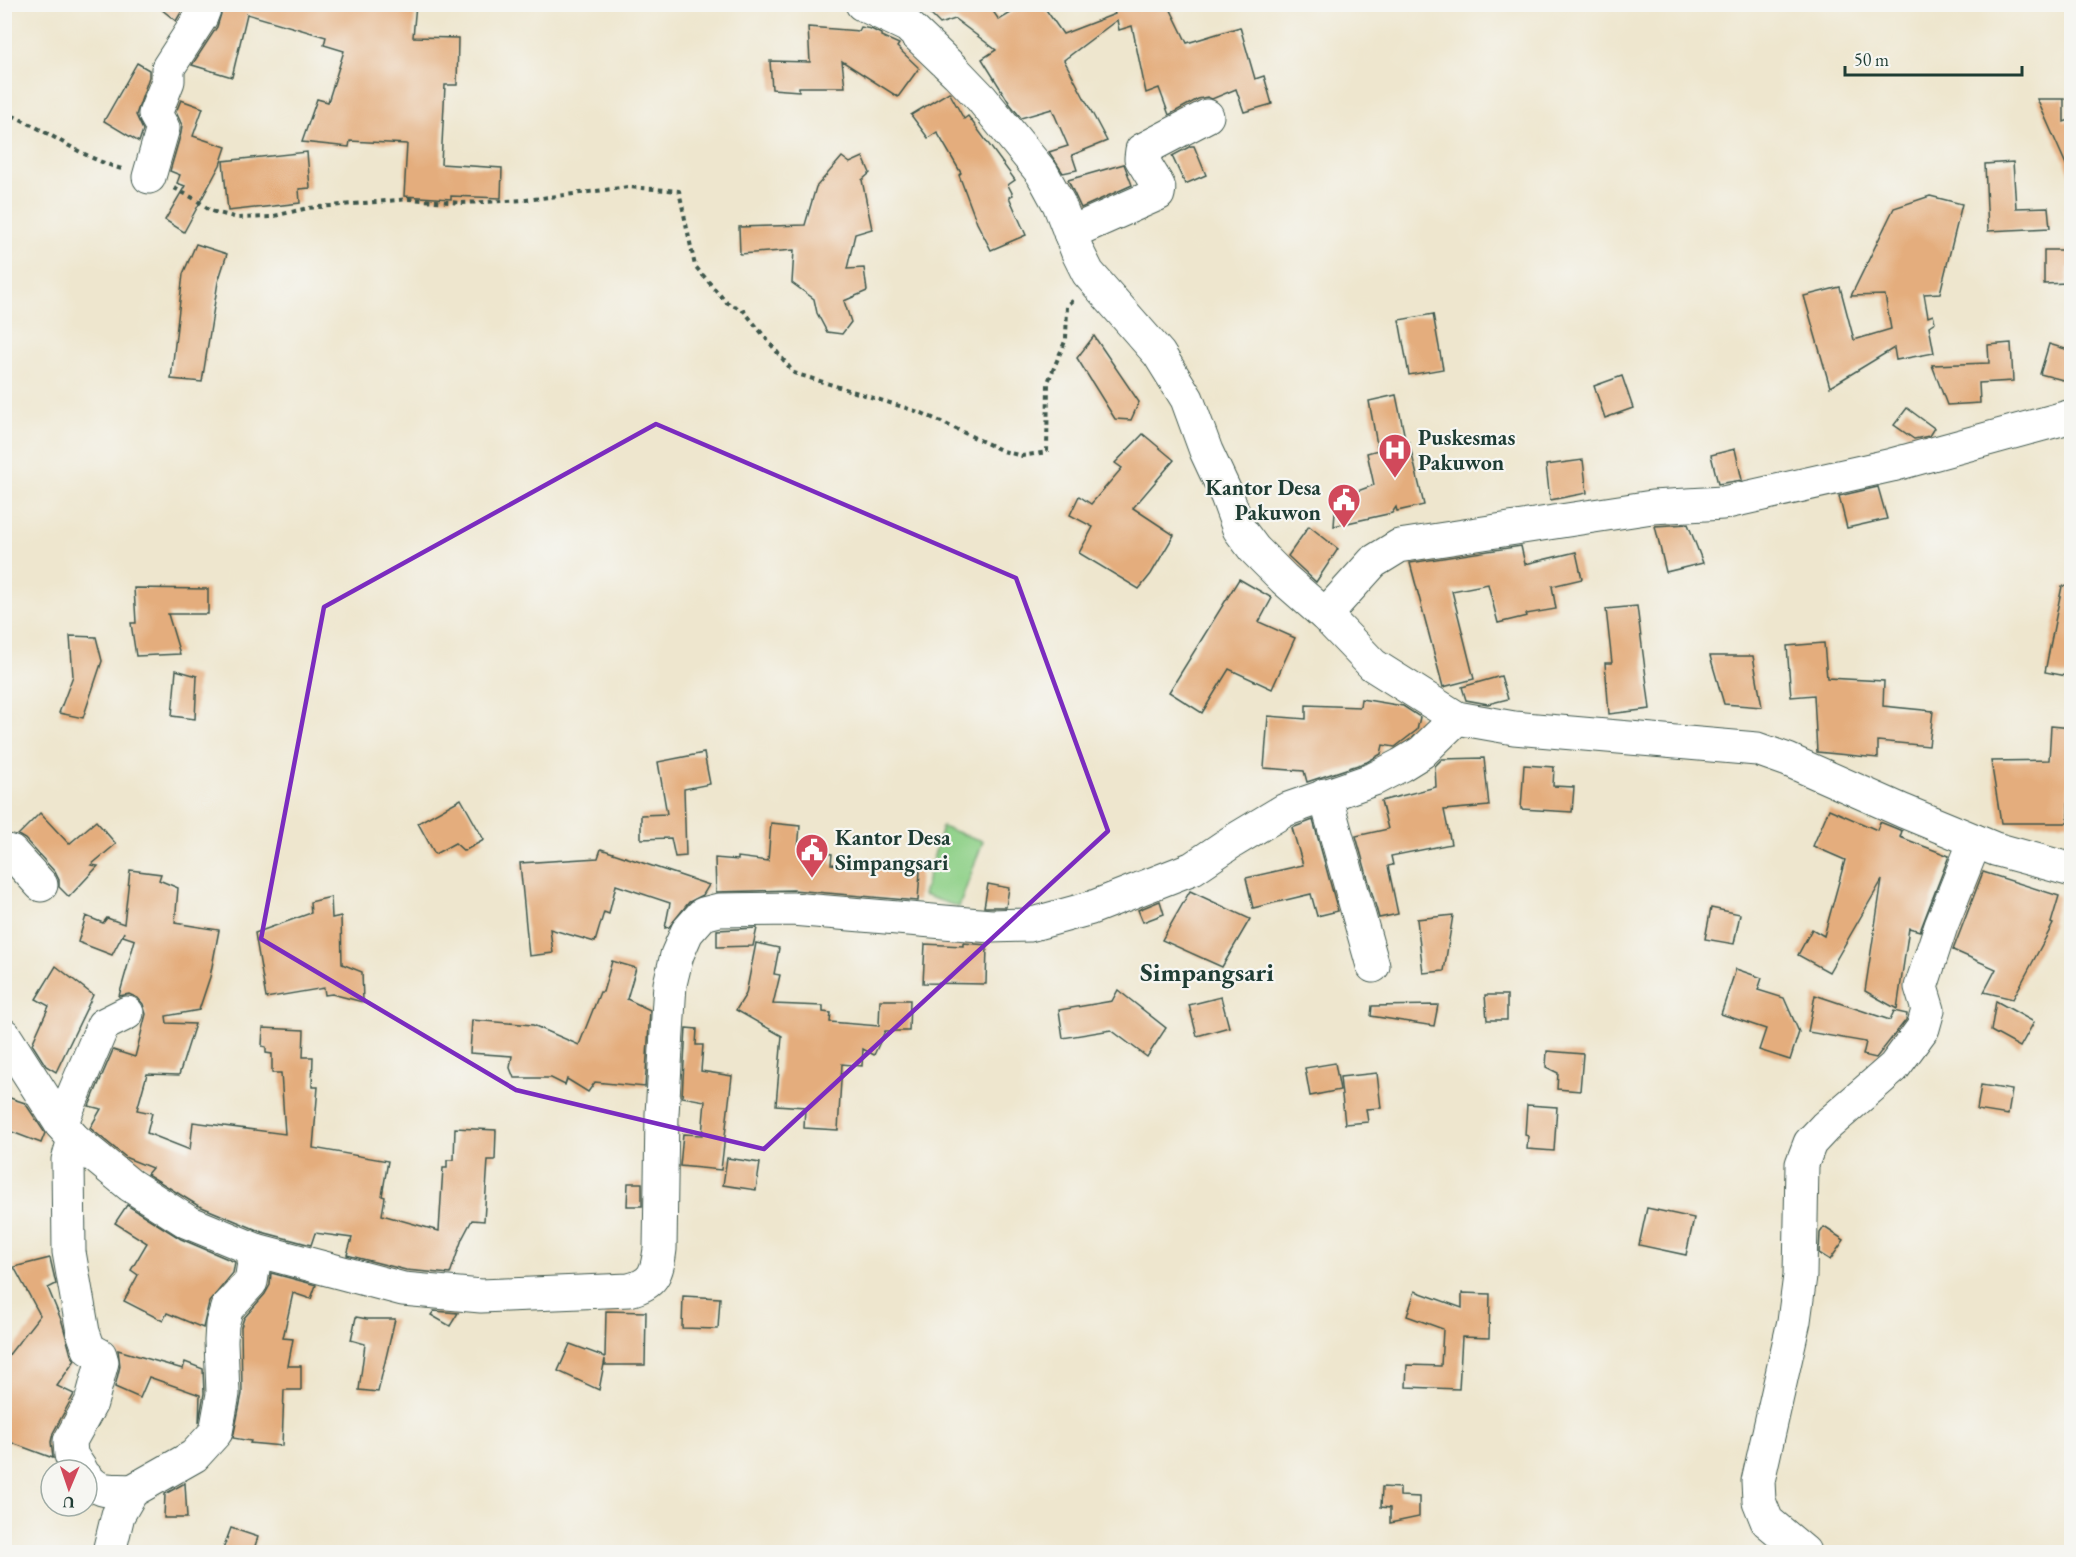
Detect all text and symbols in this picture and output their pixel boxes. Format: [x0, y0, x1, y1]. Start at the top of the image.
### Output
scale bar [1845, 39, 2022, 77]
text: 50 m [1854, 48, 1889, 71]
place label: Puskesmas Pakuwon [1418, 423, 1515, 477]
hospital icon: Puskesmas Pakuwon [1377, 432, 1413, 479]
place label: Kantor Desa Pakuwon [1205, 473, 1322, 527]
public building icon: Kantor Desa Pakuwon [1326, 482, 1362, 529]
place label: Kantor Desa Simpangsari [835, 823, 951, 877]
public building icon: Kantor Desa Simpangsari [794, 832, 830, 879]
district label: Simpangsari [1140, 955, 1274, 989]
north arrow [39, 1458, 99, 1518]
text: U [62, 1492, 75, 1513]

